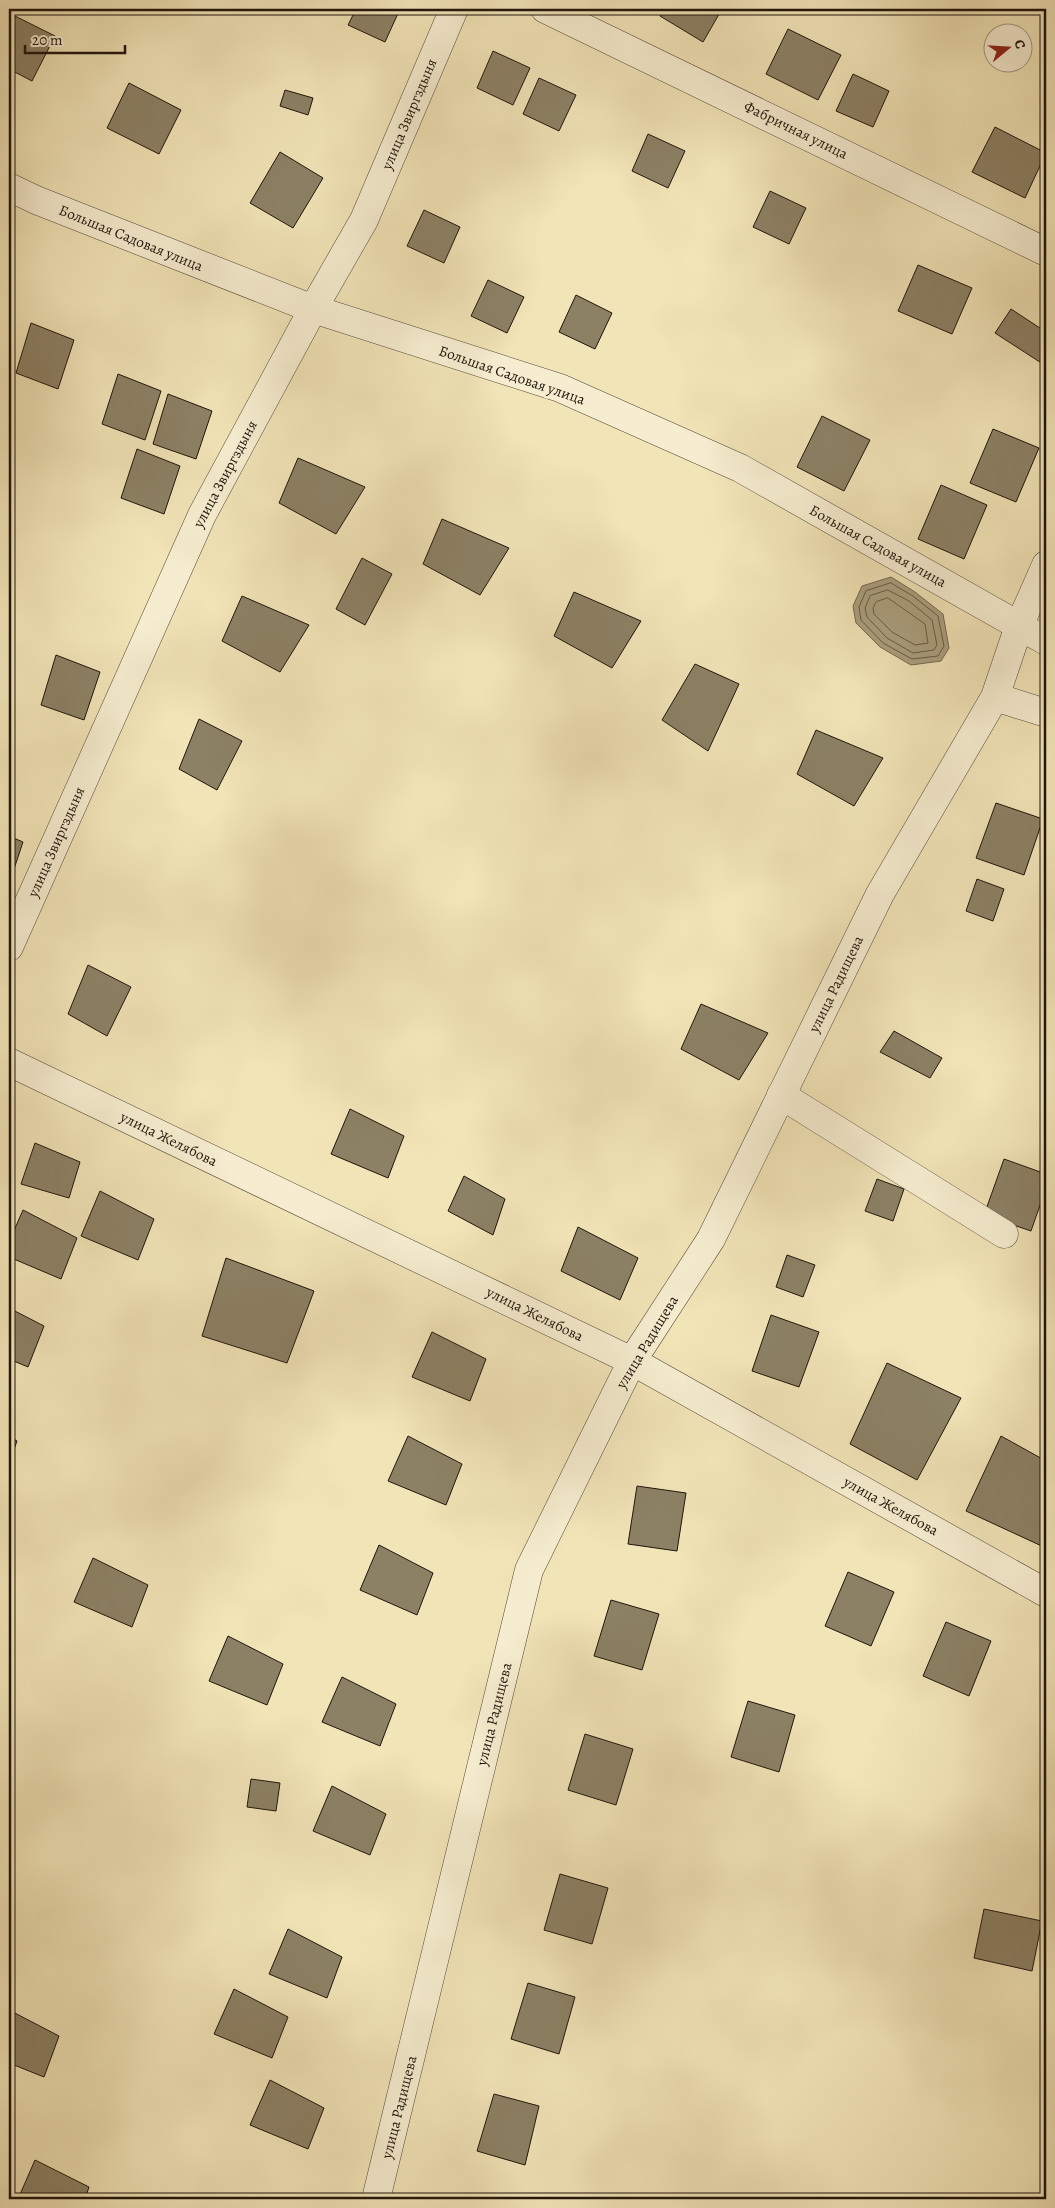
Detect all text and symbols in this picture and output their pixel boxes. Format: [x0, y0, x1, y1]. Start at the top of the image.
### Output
scale bar [25, 22, 125, 54]
north arrow [982, 22, 1032, 72]
text: 20 m [32, 30, 63, 50]
text: С [1010, 37, 1030, 52]
street label: улица Звиргздыня [376, 55, 441, 174]
street label: Фабричная улица [741, 96, 851, 164]
street label: Большая Садовая улица [56, 200, 206, 276]
street label: Большая Садовая улица [436, 341, 588, 410]
street label: улица Звиргздыня [188, 417, 262, 532]
street label: Большая Садовая улица [806, 500, 950, 592]
street label: улица Звиргздыня [22, 784, 89, 901]
street label: улица Радищева [803, 932, 868, 1037]
street label: улица Желябова [116, 1106, 221, 1171]
street label: улица Желябова [482, 1281, 587, 1346]
street label: улица Радищева [611, 1292, 683, 1393]
street label: улица Желябова [839, 1471, 942, 1540]
street label: улица Радищева [471, 1660, 516, 1769]
street label: улица Радищева [376, 2053, 421, 2162]

